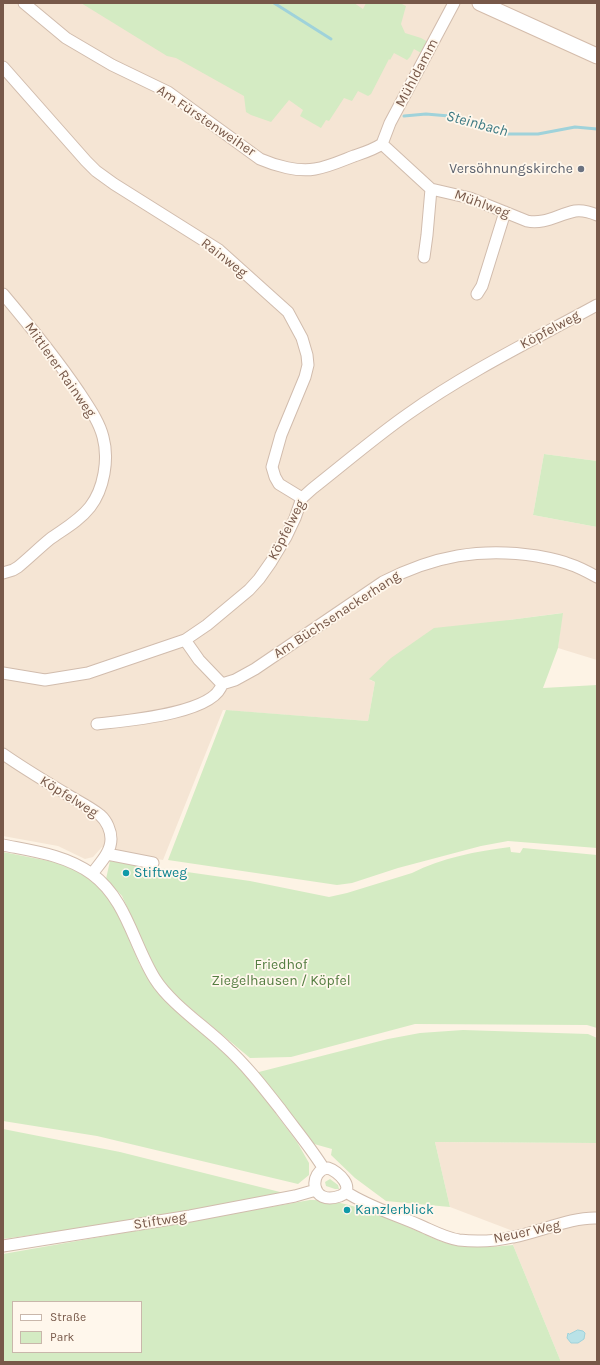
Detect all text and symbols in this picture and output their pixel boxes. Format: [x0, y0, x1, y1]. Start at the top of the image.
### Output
street label: Mühldamm [392, 36, 442, 110]
street label: Am Fürstenweiher [153, 82, 259, 160]
water label: Steinbach [444, 107, 510, 141]
place label: Versöhnungskirche [449, 161, 573, 177]
marker: Versöhnungskirche [576, 164, 586, 174]
street label: Mühlweg [452, 186, 512, 222]
street label: Rainweg [197, 235, 251, 281]
street label: Köpfelweg [517, 307, 583, 353]
street label: Mittlerer Rainweg [21, 319, 99, 421]
street label: Köpfelweg [265, 497, 309, 563]
street label: Am Büchsenackerhang [270, 568, 404, 662]
street label: Köpfelweg [37, 773, 101, 821]
place label: Stiftweg [134, 865, 187, 881]
marker: Stiftweg [121, 868, 131, 878]
park label: Friedhof Ziegelhausen / Köpfel [211, 957, 351, 990]
place label: Kanzlerblick [355, 1202, 434, 1218]
marker: Kanzlerblick [342, 1205, 352, 1215]
street label: Stiftweg [132, 1209, 188, 1233]
street label: Neuer Weg [492, 1217, 562, 1247]
legend [12, 1301, 142, 1353]
text: Straße [50, 1310, 86, 1324]
text: Park [50, 1330, 74, 1344]

